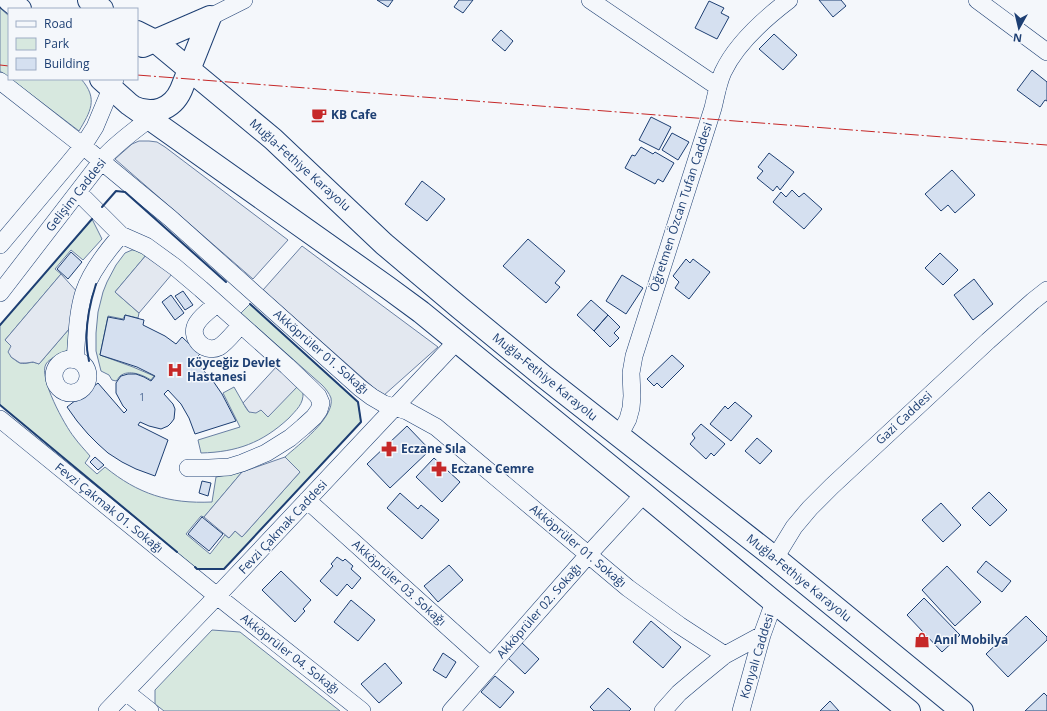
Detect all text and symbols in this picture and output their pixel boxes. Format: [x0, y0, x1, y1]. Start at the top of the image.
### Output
legend [8, 8, 138, 80]
north arrow [999, 8, 1039, 48]
text: Road [44, 15, 73, 32]
text: N [1012, 30, 1023, 46]
text: Park [44, 35, 70, 52]
text: Building [44, 55, 90, 72]
cafe icon: KB Cafe [310, 106, 328, 124]
place label: KB Cafe [331, 106, 377, 123]
street label: Muğla-Fethiye Karayolu [246, 115, 355, 215]
street label: Öğretmen Özcan Tufan Caddesi [645, 120, 716, 294]
street label: Gelişim Caddesi [42, 154, 110, 235]
street label: Akköprüler 01. Sokağı [270, 305, 373, 398]
street label: Muğla-Fethiye Karayolu [489, 329, 602, 424]
place label: Köyceğiz Devlet Hastanesi [187, 354, 281, 385]
hospital icon: Köyceğiz Devlet Hastanesi [166, 361, 184, 379]
street label: Gazi Caddesi [872, 387, 936, 448]
house number: 1 [139, 390, 145, 404]
pharmacy icon: Eczane Sıla [380, 440, 398, 458]
place label: Eczane Sıla [401, 440, 466, 457]
street label: Fevzi Çakmak 01. Sokağı [52, 459, 167, 557]
pharmacy icon: Eczane Cemre [430, 460, 448, 478]
place label: Eczane Cemre [451, 460, 534, 477]
street label: Fevzi Çakmak Caddesi [235, 476, 331, 577]
street label: Akköprüler 01. Sokağı [526, 500, 630, 591]
street label: Muğla-Fethiye Karayolu [743, 530, 856, 625]
street label: Akköprüler 03. Sokağı [349, 536, 450, 629]
street label: Akköprüler 02. Sokağı [492, 559, 585, 662]
street label: Akköprüler 04. Sokağı [237, 610, 343, 698]
street label: Konyalı Caddesi [736, 611, 778, 701]
shop icon: Anıl Mobilya [913, 631, 931, 649]
place label: Anıl Mobilya [934, 631, 1008, 648]

